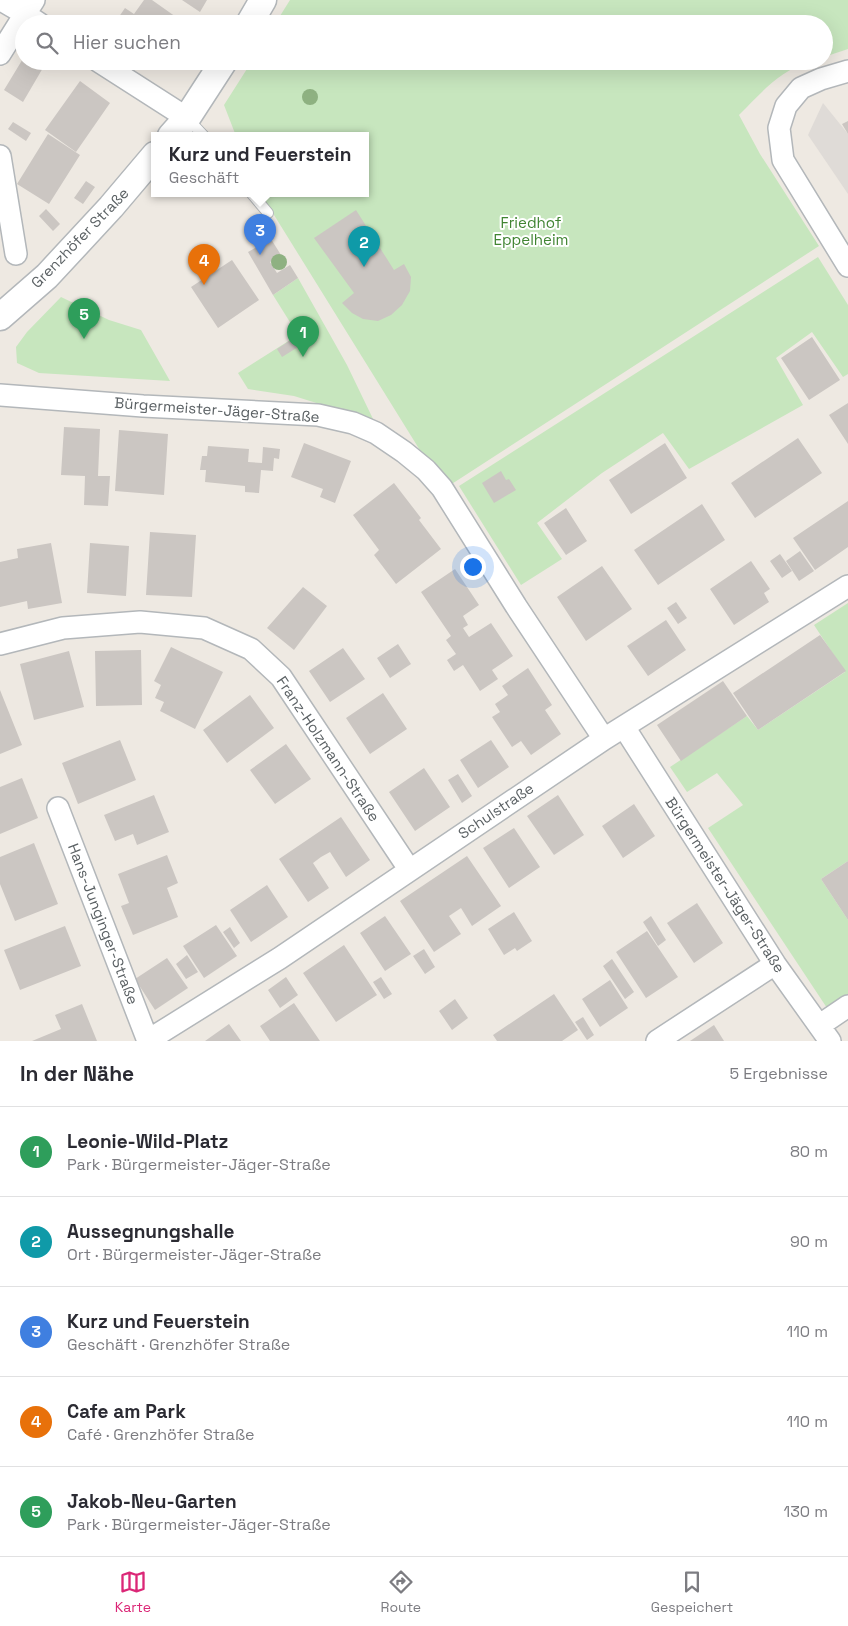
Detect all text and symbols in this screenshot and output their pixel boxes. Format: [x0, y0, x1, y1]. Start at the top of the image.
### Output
search box [15, 15, 833, 70]
icon: search [33, 29, 61, 57]
text: Hier suchen [73, 30, 181, 55]
popup [151, 132, 369, 197]
text: Kurz und Feuerstein [169, 142, 351, 167]
text: Geschäft [169, 167, 239, 188]
street label: Grenzhöfer Straße [27, 183, 133, 292]
park label: Friedhof Eppelheim [494, 213, 568, 249]
pin: 3 [244, 214, 276, 255]
pin: 2 [348, 226, 380, 267]
pin: 4 [188, 244, 220, 285]
pin: 5 [68, 298, 100, 339]
pin: 1 [287, 316, 319, 357]
street label: Bürgermeister-Jäger-Straße [114, 393, 320, 426]
your location [460, 554, 486, 580]
street label: Franz-Holzmann-Straße [273, 672, 384, 825]
street label: Schulstraße [454, 778, 537, 843]
street label: Bürgermeister-Jäger-Straße [661, 793, 789, 976]
street label: Hans-Junginger-Straße [64, 841, 143, 1007]
text: In der Nähe [20, 1060, 134, 1087]
text: 5 Ergebnisse [729, 1063, 828, 1084]
text: Leonie-Wild-Platz [67, 1129, 228, 1154]
text: 1 [32, 1141, 40, 1162]
text: 80 m [790, 1141, 828, 1162]
text: Park · Bürgermeister-Jäger-Straße [67, 1154, 331, 1175]
text: Aussegnungshalle [67, 1219, 235, 1244]
text: 2 [31, 1231, 41, 1252]
text: 90 m [790, 1231, 828, 1252]
text: Ort · Bürgermeister-Jäger-Straße [67, 1244, 322, 1265]
text: Kurz und Feuerstein [67, 1309, 250, 1334]
text: 3 [31, 1321, 41, 1342]
text: 110 m [786, 1321, 828, 1342]
text: Geschäft · Grenzhöfer Straße [67, 1334, 290, 1355]
text: Cafe am Park [67, 1399, 186, 1424]
text: 4 [31, 1411, 41, 1432]
text: 110 m [786, 1411, 828, 1432]
text: Café · Grenzhöfer Straße [67, 1424, 255, 1445]
text: Jakob-Neu-Garten [67, 1489, 237, 1514]
text: 5 [31, 1501, 41, 1522]
text: 130 m [784, 1501, 828, 1522]
text: Park · Bürgermeister-Jäger-Straße [67, 1514, 331, 1535]
tab: Karte [115, 1568, 151, 1616]
tab: Route [381, 1568, 421, 1616]
tab: Gespeichert [651, 1568, 733, 1616]

